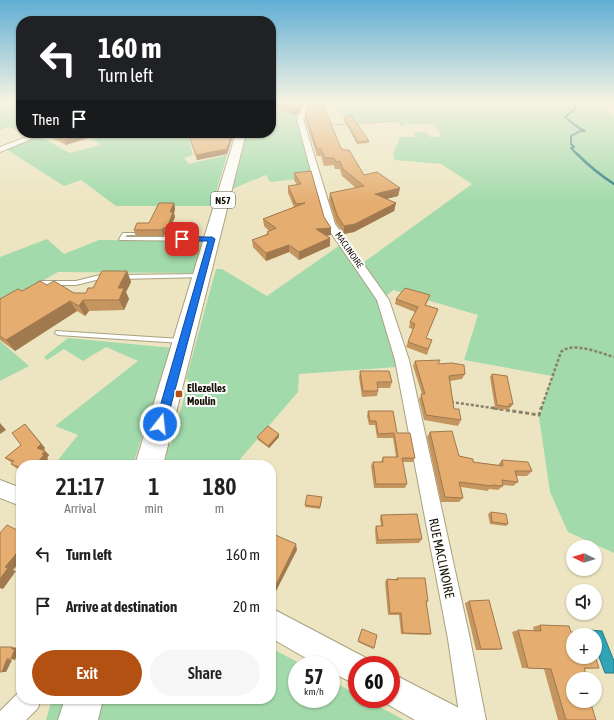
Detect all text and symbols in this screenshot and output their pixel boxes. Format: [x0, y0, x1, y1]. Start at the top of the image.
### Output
icon: left [32, 32, 84, 84]
text: 160 m [98, 32, 161, 64]
text: Turn left [98, 65, 153, 86]
icon: arrive [68, 108, 90, 130]
text: Then [32, 111, 60, 128]
road number: N57 [211, 192, 235, 208]
pin [165, 222, 199, 256]
icon: arrive [171, 228, 193, 250]
street label: MACLINOIRE [333, 230, 365, 270]
place label: Ellezelles Moulin [187, 382, 226, 407]
marker: Ellezelles Moulin [174, 389, 184, 399]
position arrow [139, 403, 181, 445]
text: 21:17 [56, 473, 105, 500]
text: 1 [148, 473, 159, 500]
text: 180 [203, 473, 236, 500]
text: Arrival [64, 501, 96, 516]
text: min [144, 501, 163, 516]
text: m [215, 501, 224, 516]
street label: RUE MACLINOIRE [426, 517, 457, 600]
north arrow [566, 540, 602, 576]
map controls [566, 540, 602, 708]
icon: left [32, 543, 54, 565]
text: Turn left [66, 546, 112, 563]
text: 160 m [226, 546, 260, 563]
button: sound [566, 584, 602, 620]
icon: arrive [32, 595, 54, 617]
text: Arrive at destination [66, 598, 177, 615]
text: 20 m [233, 598, 260, 615]
button: + [566, 628, 602, 664]
button: Exit [32, 650, 142, 696]
button: Share [150, 650, 260, 696]
speed limit sign: 60 [348, 656, 400, 708]
text: 57 [305, 665, 323, 688]
button: − [566, 672, 602, 708]
text: km/h [304, 686, 324, 697]

